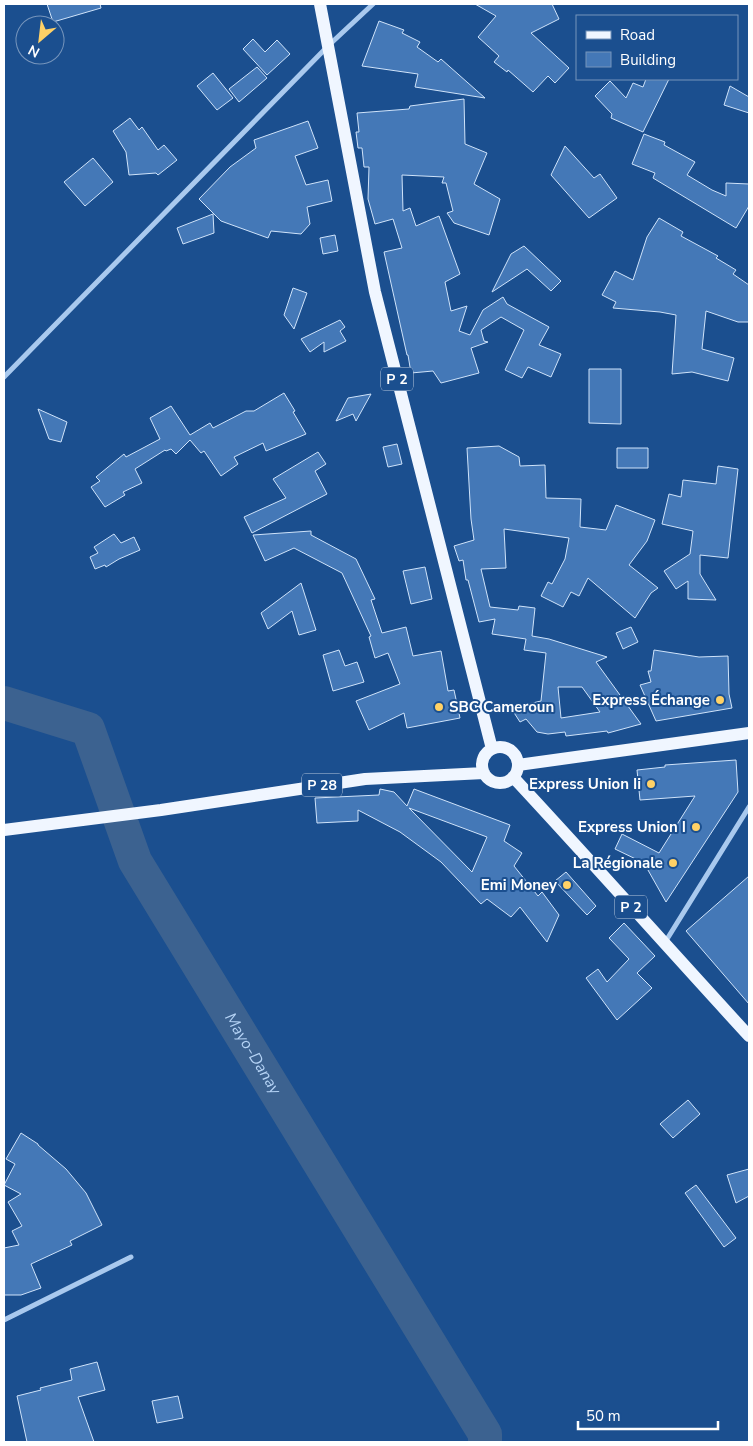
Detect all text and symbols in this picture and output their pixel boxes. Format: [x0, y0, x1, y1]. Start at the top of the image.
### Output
north arrow [15, 15, 65, 65]
legend [576, 15, 738, 80]
text: Road [620, 25, 655, 45]
text: N [25, 40, 43, 62]
text: Building [620, 50, 676, 70]
road number: P 2 [381, 368, 413, 390]
place label: Express Échange [592, 690, 710, 710]
marker: Express Échange [714, 694, 726, 706]
place label: SBC Cameroun [449, 697, 554, 717]
marker: SBC Cameroun [433, 701, 445, 713]
road number: P 28 [302, 774, 342, 796]
place label: Express Union Ii [529, 774, 641, 794]
marker: Express Union Ii [645, 778, 657, 790]
place label: Express Union I [578, 817, 686, 837]
marker: Express Union I [690, 821, 702, 833]
place label: La Régionale [573, 853, 663, 873]
marker: La Régionale [667, 857, 679, 869]
place label: Emi Money [481, 875, 557, 895]
marker: Emi Money [561, 879, 573, 891]
road number: P 2 [615, 896, 647, 919]
water label: Mayo-Danay [219, 1009, 287, 1100]
scale bar [578, 1398, 718, 1430]
text: 50 m [586, 1406, 621, 1426]

